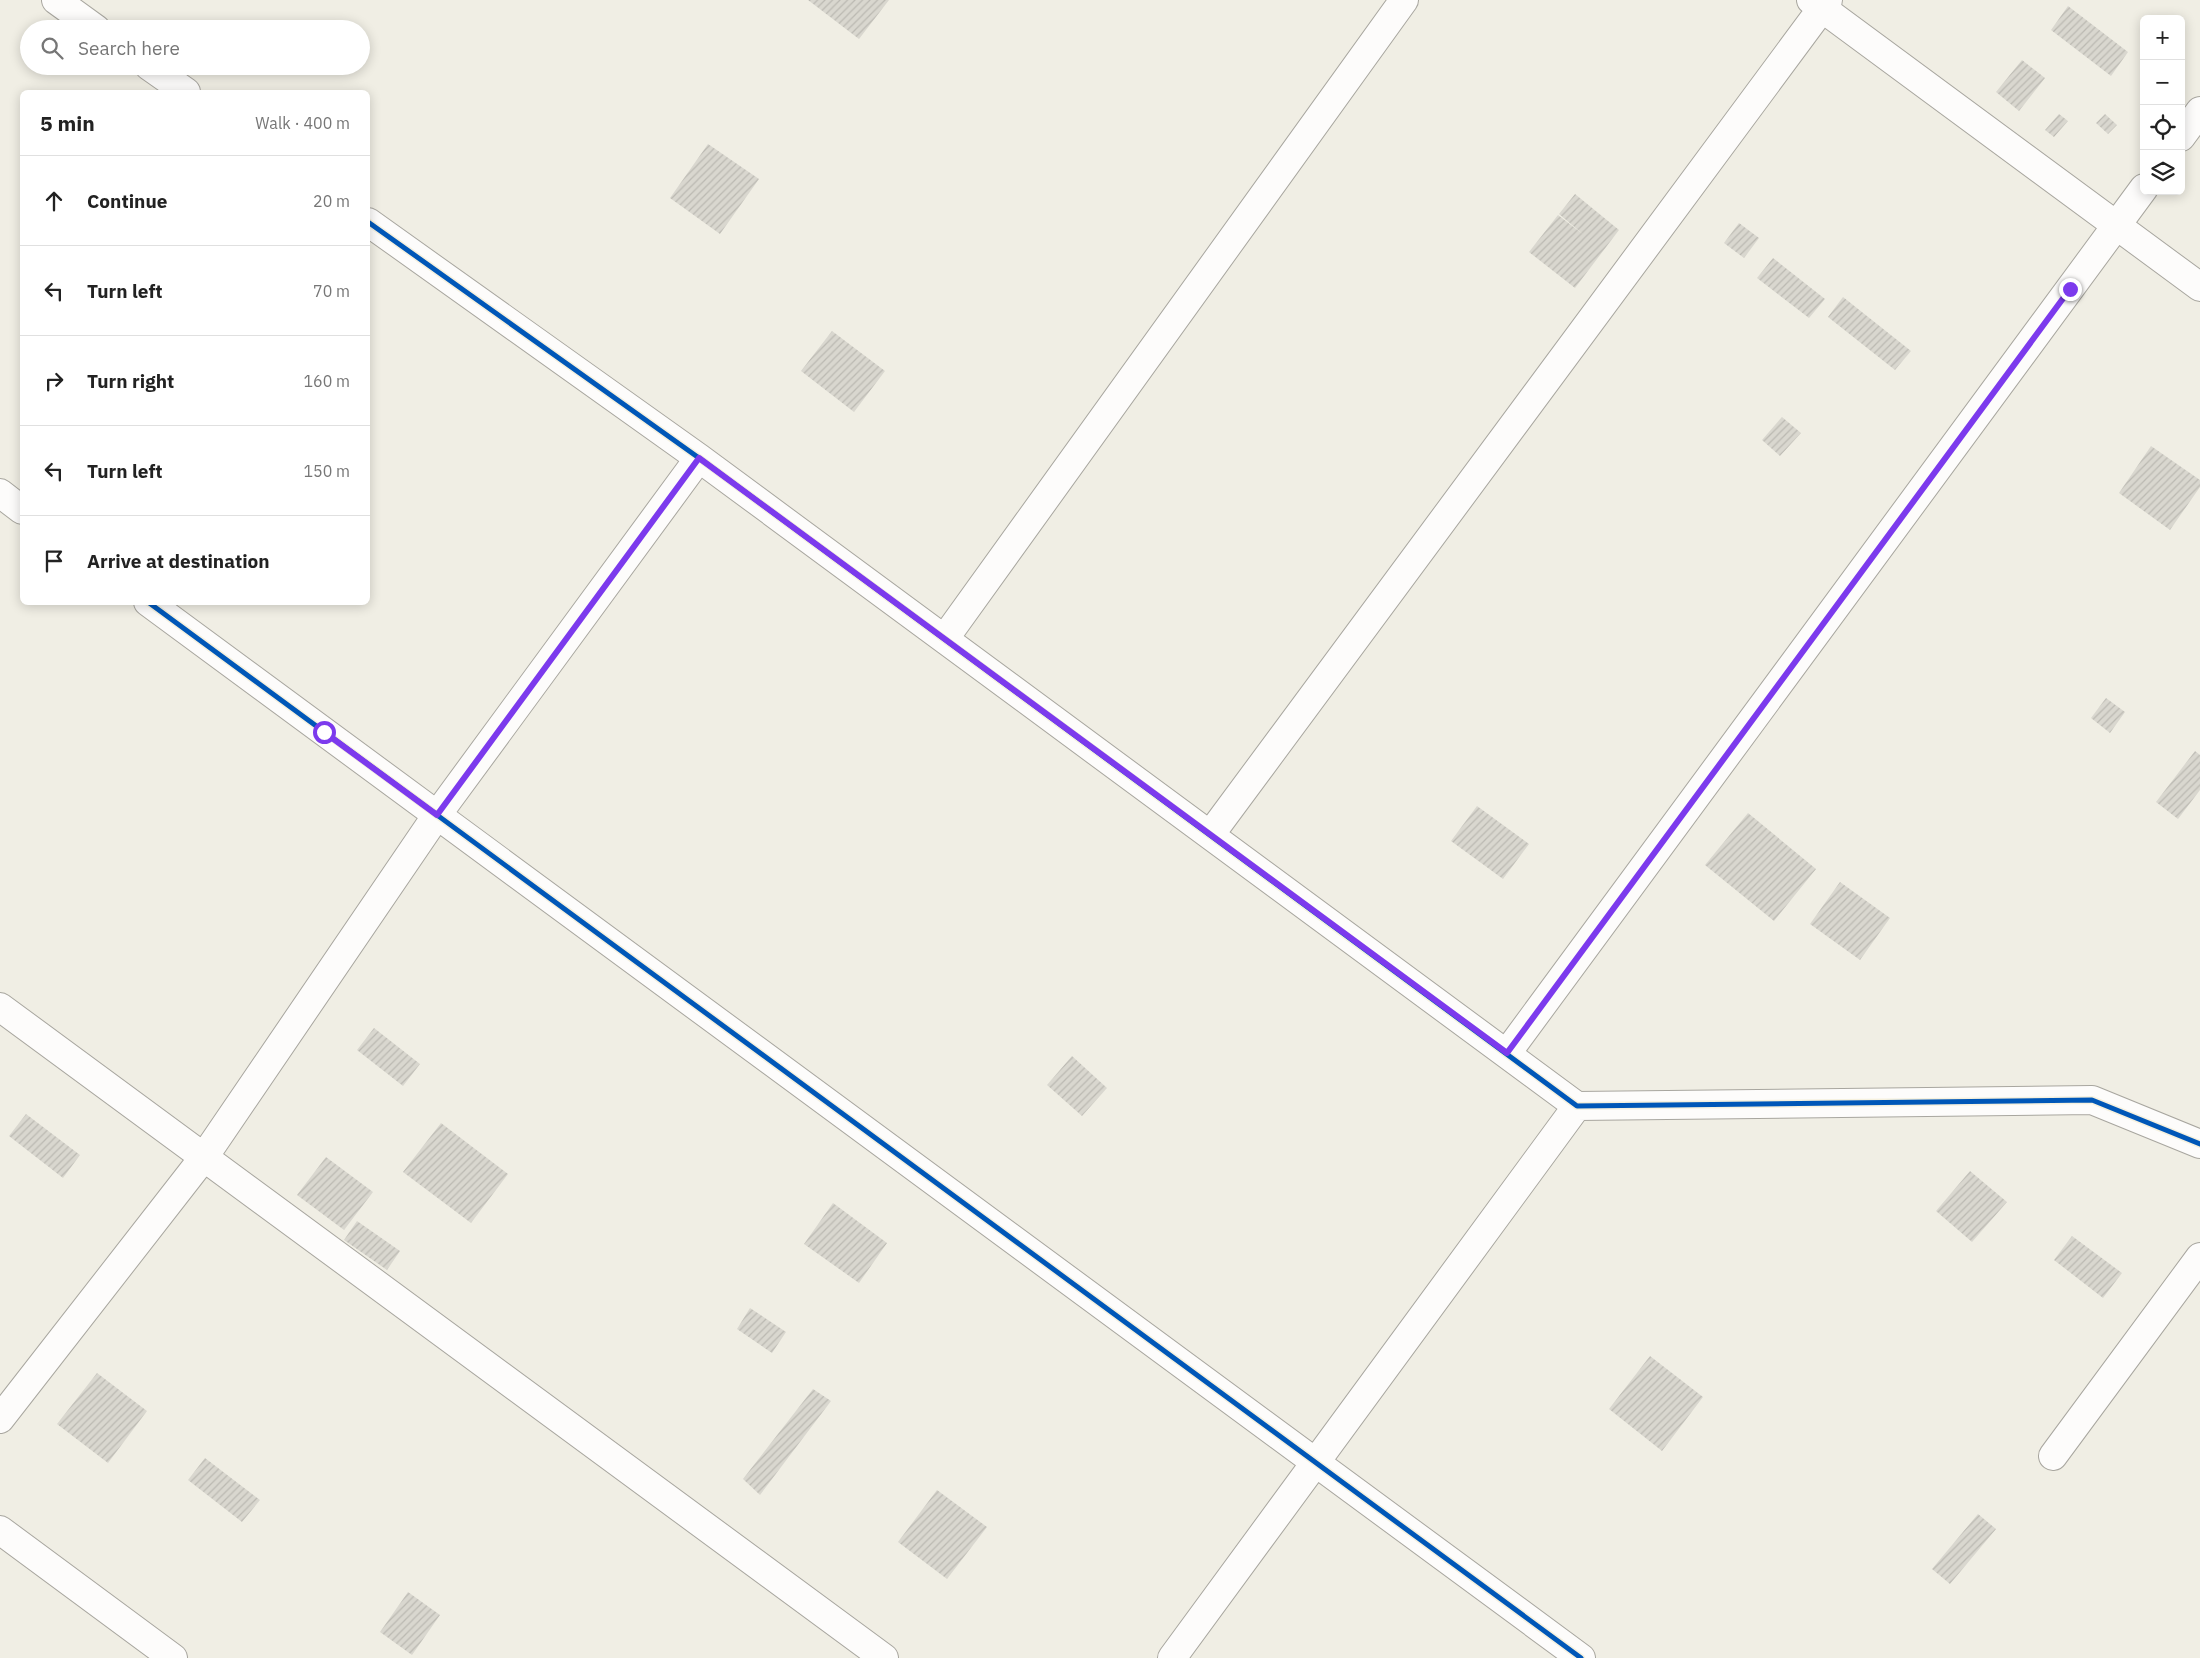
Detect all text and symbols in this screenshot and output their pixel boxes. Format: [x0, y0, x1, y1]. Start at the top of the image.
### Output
map controls [2140, 15, 2185, 195]
button: + [2140, 15, 2185, 60]
search box [20, 20, 370, 75]
icon: search [38, 34, 66, 62]
text: Search here [78, 36, 180, 60]
button: − [2140, 60, 2185, 105]
button: locate [2140, 105, 2185, 150]
text: 5 min [40, 109, 95, 137]
text: Walk · 400 m [255, 113, 350, 133]
button: layers [2140, 150, 2185, 195]
icon: ahead [40, 187, 68, 215]
text: Continue [87, 189, 167, 213]
text: 20 m [313, 191, 350, 211]
icon: left [40, 277, 68, 305]
route end [2059, 278, 2082, 301]
text: Turn left [87, 279, 163, 303]
text: 70 m [313, 281, 350, 301]
icon: right [40, 367, 68, 395]
text: Turn right [87, 369, 174, 393]
text: 160 m [303, 371, 350, 391]
icon: left [40, 457, 68, 485]
text: Turn left [87, 459, 163, 483]
text: 150 m [303, 461, 350, 481]
icon: arrive [40, 547, 68, 575]
text: Arrive at destination [87, 549, 270, 573]
route start [313, 721, 336, 744]

